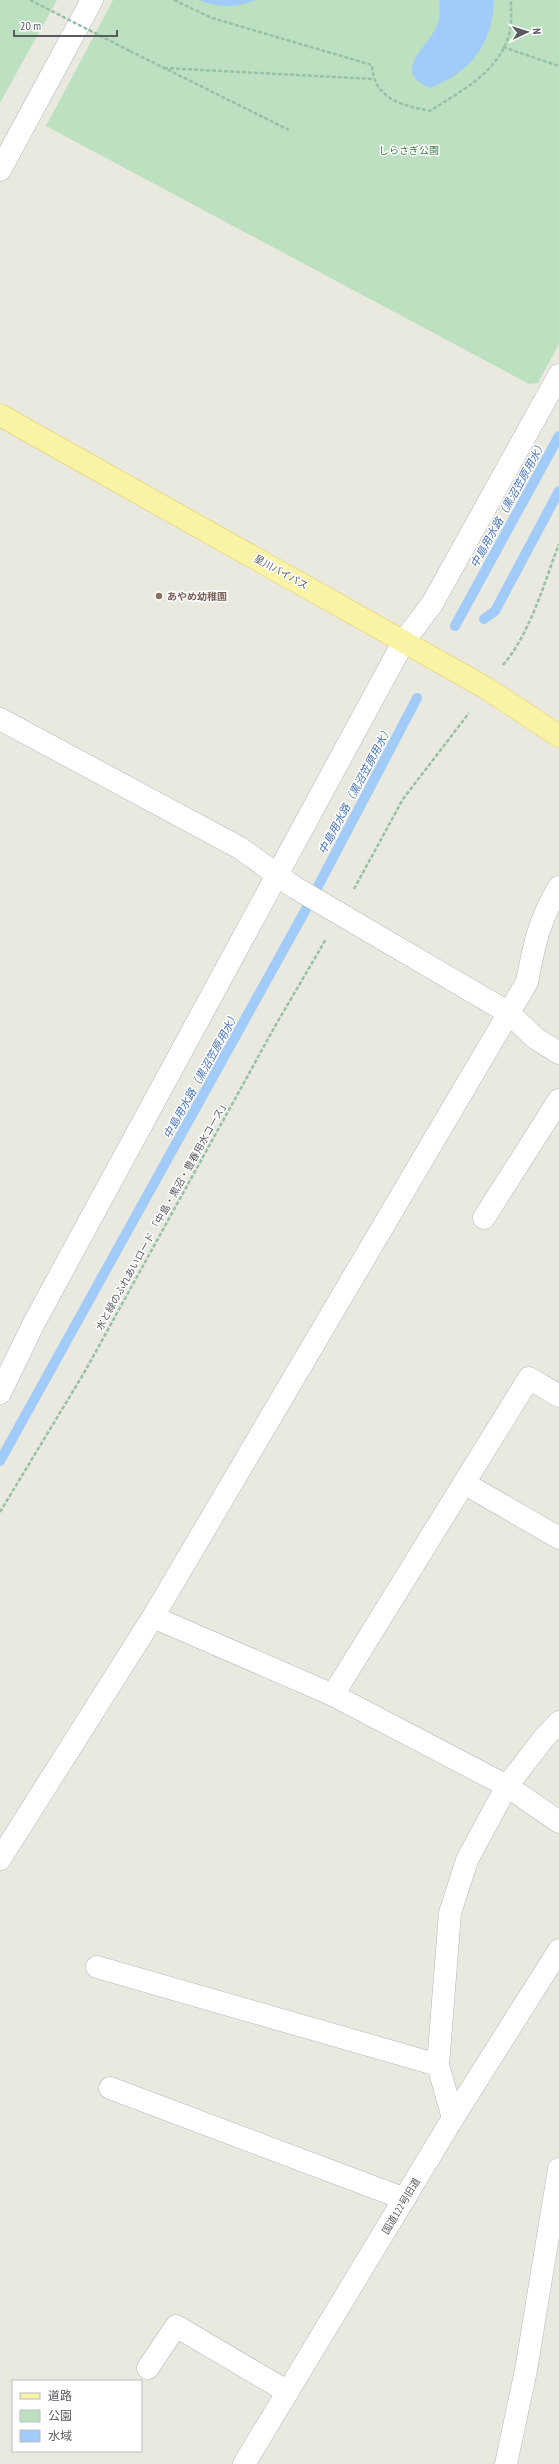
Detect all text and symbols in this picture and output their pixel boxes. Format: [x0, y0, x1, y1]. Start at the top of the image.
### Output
scale bar [14, 12, 117, 38]
north arrow [507, 12, 547, 52]
text: 20 m [20, 18, 41, 33]
text: N [530, 28, 544, 35]
park label: しらさぎ公園 [379, 144, 439, 157]
water label: 中島用水路（黒沼笠原用水） [467, 438, 549, 570]
street label: 星川バイパス [252, 552, 310, 592]
place label: あやめ幼稚園 [167, 590, 227, 603]
marker: あやめ幼稚園 [154, 591, 164, 601]
water label: 中島用水路（黒沼笠原用水） [315, 724, 395, 856]
water label: 中島用水路（黒沼笠原用水） [160, 1009, 242, 1141]
street label: 水と緑のふれあいロード 「中島・黒沼・豊春用水コース」 [93, 1097, 231, 1333]
street label: 国道122号旧道 [379, 2175, 423, 2237]
legend [12, 2380, 142, 2452]
text: 道路 [48, 2388, 72, 2403]
text: 公園 [48, 2408, 72, 2423]
text: 水域 [48, 2428, 72, 2443]

